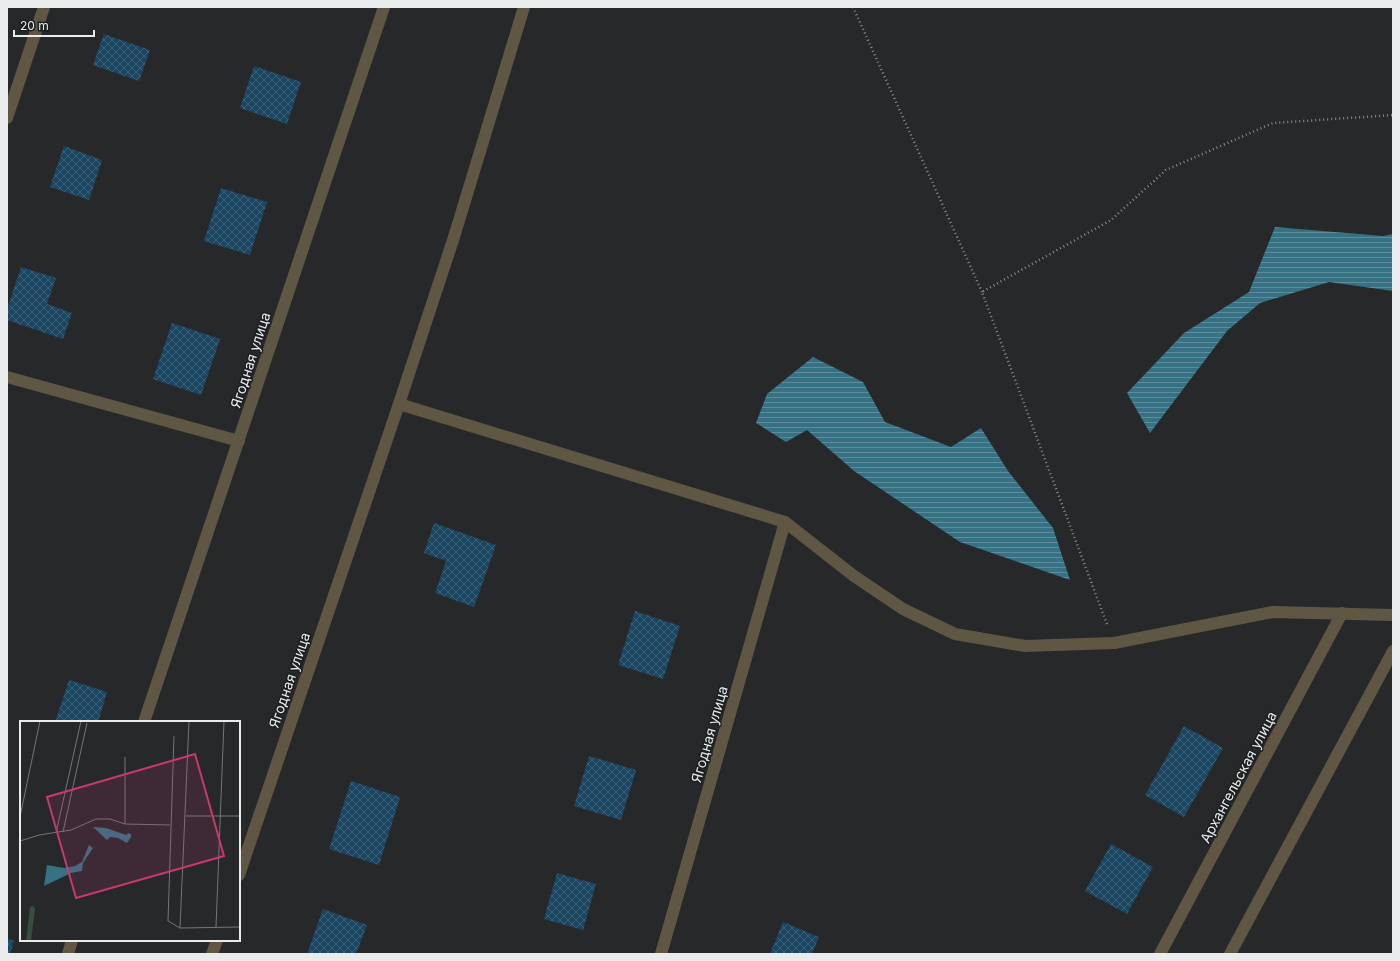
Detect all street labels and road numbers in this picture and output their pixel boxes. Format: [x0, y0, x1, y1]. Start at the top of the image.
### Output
street label: Ягодная улица [227, 310, 273, 410]
street label: Ягодная улица [265, 630, 313, 730]
street label: Ягодная улица [687, 684, 731, 784]
street label: Архангельская улица [1196, 708, 1280, 846]

